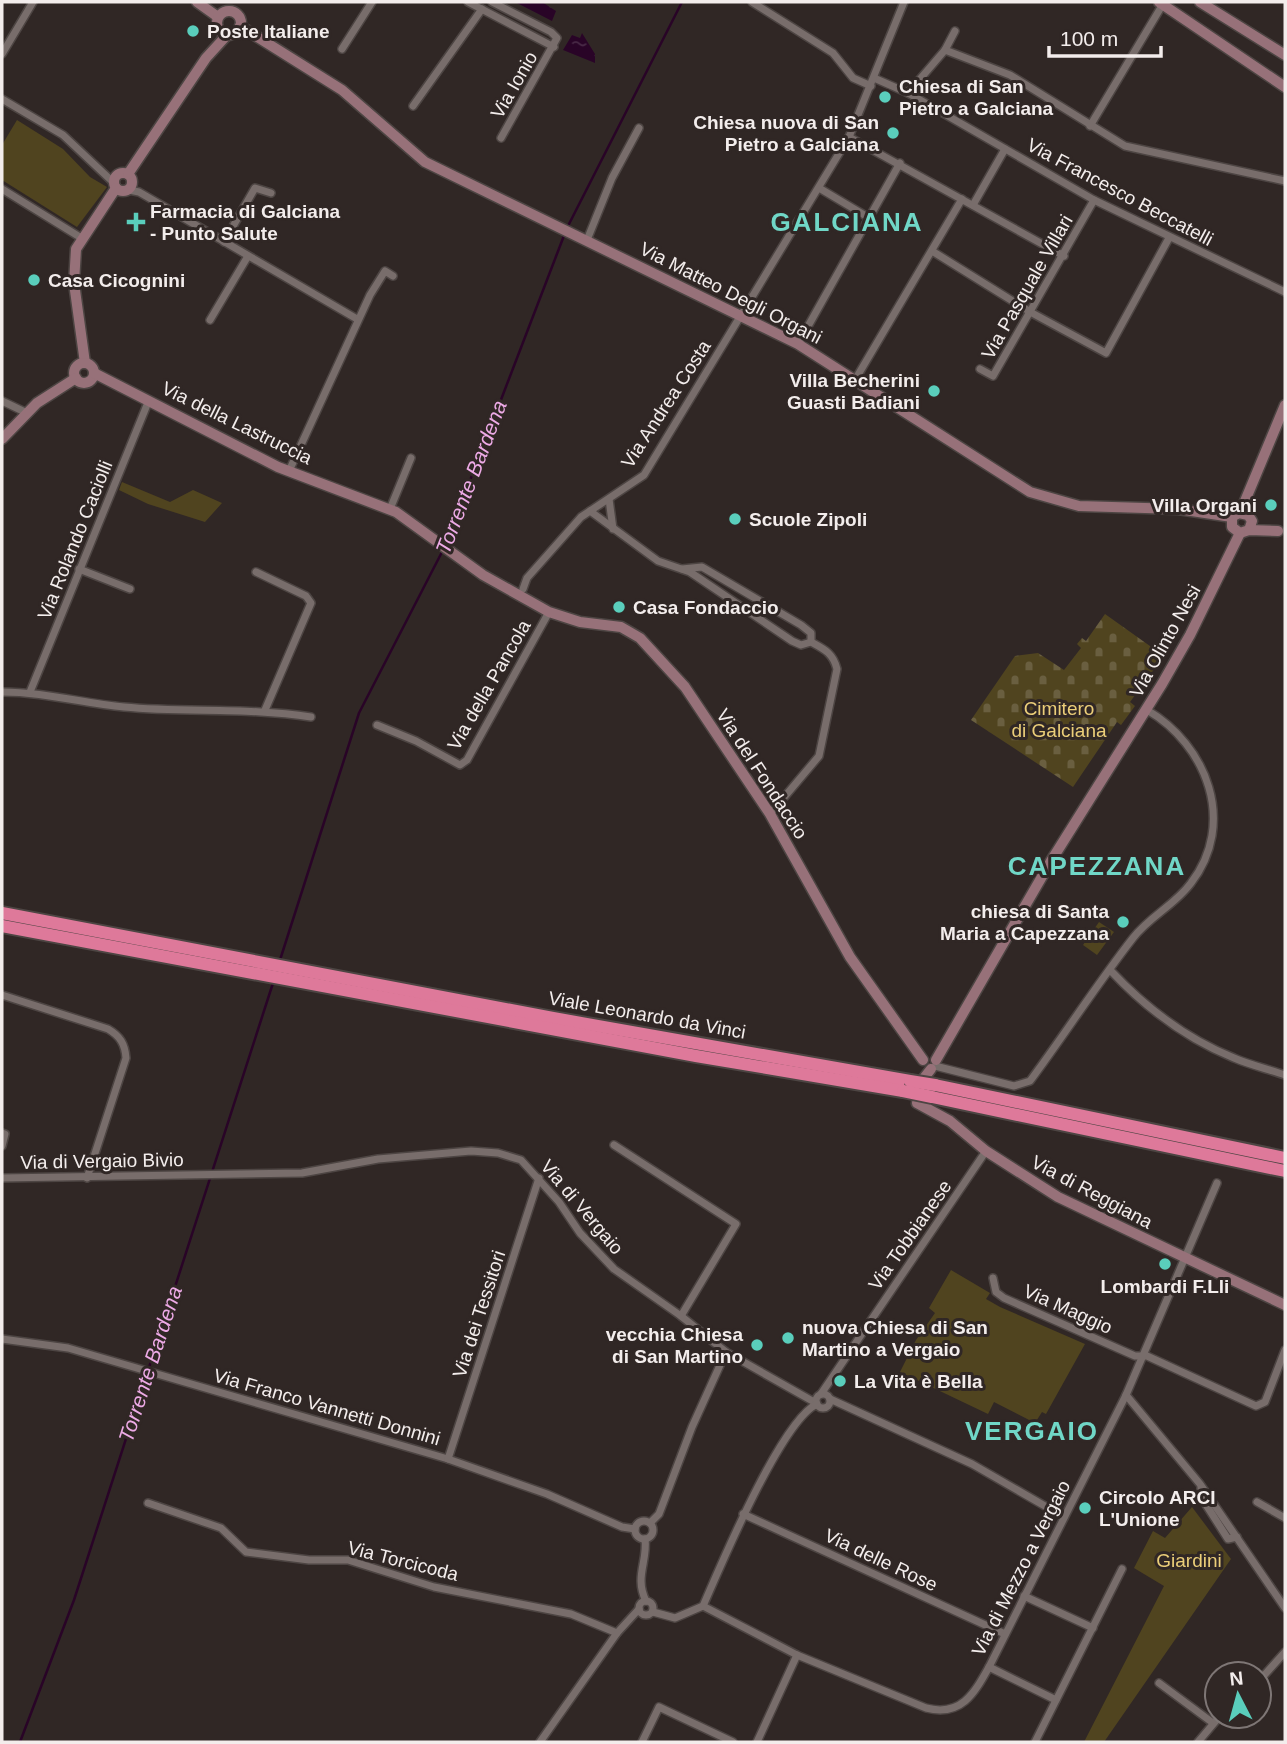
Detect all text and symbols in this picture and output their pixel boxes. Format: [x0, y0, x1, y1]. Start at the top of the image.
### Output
scale bar [1049, 14, 1161, 58]
place label: Poste Italiane [207, 21, 330, 42]
marker: Poste Italiane [185, 23, 201, 39]
text: 100 m [1060, 27, 1118, 50]
street label: Via Ionio [487, 48, 541, 122]
place label: Chiesa di San Pietro a Galciana [899, 76, 1054, 119]
marker: Chiesa di San Pietro a Galciana [877, 89, 893, 105]
place label: Chiesa nuova di San Pietro a Galciana [693, 112, 879, 155]
marker: Chiesa nuova di San Pietro a Galciana [885, 125, 901, 141]
street label: Via Francesco Beccatelli [1023, 134, 1217, 250]
place label: Farmacia di Galciana - Punto Salute [150, 201, 341, 244]
district label: GALCIANA [770, 207, 924, 237]
street label: Via Pasquale Villari [977, 211, 1077, 363]
marker: Farmacia di Galciana - Punto Salute [128, 214, 144, 230]
street label: Via Matteo Degli Organi [637, 238, 825, 348]
place label: Casa Cicognini [48, 270, 185, 291]
marker: Casa Cicognini [26, 272, 42, 288]
street label: Via Andrea Costa [617, 336, 715, 472]
place label: Villa Becherini Guasti Badiani [787, 370, 920, 413]
street label: Via della Lastruccia [159, 378, 316, 469]
marker: Villa Becherini Guasti Badiani [926, 383, 942, 399]
water label: Torrente Bardena [431, 397, 511, 557]
street label: Via Rolando Caciolli [33, 457, 117, 623]
place label: Villa Organi [1152, 495, 1257, 516]
marker: Villa Organi [1263, 497, 1279, 513]
place label: Scuole Zipoli [749, 509, 867, 530]
marker: Scuole Zipoli [727, 511, 743, 527]
street label: Via Olinto Nesi [1125, 581, 1205, 701]
place label: Casa Fondaccio [633, 597, 779, 618]
marker: Casa Fondaccio [611, 599, 627, 615]
street label: Via della Pancola [443, 616, 535, 754]
park label: Cimitero di Galciana [1011, 698, 1107, 741]
street label: Via del Fondaccio [712, 705, 812, 843]
district label: CAPEZZANA [1008, 851, 1186, 881]
place label: chiesa di Santa Maria a Capezzana [940, 901, 1109, 944]
marker: chiesa di Santa Maria a Capezzana [1115, 914, 1131, 930]
street label: Viale Leonardo da Vinci [547, 987, 747, 1043]
street label: Via di Vergaio Bivio [20, 1149, 184, 1173]
street label: Via di Reggiana [1028, 1151, 1156, 1233]
street label: Via di Vergaio [536, 1155, 628, 1259]
street label: Via Tobbianese [864, 1176, 956, 1294]
street label: Via dei Tessitori [449, 1248, 509, 1380]
marker: Lombardi F.Lli [1157, 1256, 1173, 1272]
place label: Lombardi F.Lli [1101, 1276, 1229, 1297]
street label: Via Maggio [1020, 1280, 1116, 1338]
water label: Torrente Bardena [114, 1283, 186, 1445]
place label: nuova Chiesa di San Martino a Vergaio [802, 1317, 988, 1360]
place label: vecchia Chiesa di San Martino [606, 1324, 743, 1367]
marker: nuova Chiesa di San Martino a Vergaio [780, 1330, 796, 1346]
marker: vecchia Chiesa di San Martino [749, 1337, 765, 1353]
street label: Via Franco Vannetti Donnini [211, 1365, 443, 1449]
place label: La Vita è Bella [854, 1371, 983, 1392]
marker: La Vita è Bella [832, 1373, 848, 1389]
district label: VERGAIO [965, 1416, 1099, 1446]
street label: Via di Mezzo a Vergaio [968, 1477, 1074, 1659]
place label: Circolo ARCI L'Unione [1099, 1487, 1215, 1530]
marker: Circolo ARCI L'Unione [1077, 1500, 1093, 1516]
street label: Via delle Rose [821, 1525, 941, 1595]
street label: Via Torcicoda [345, 1537, 461, 1585]
park label: Giardini [1156, 1550, 1222, 1571]
north arrow [1203, 1660, 1273, 1730]
text: N [1228, 1667, 1244, 1690]

